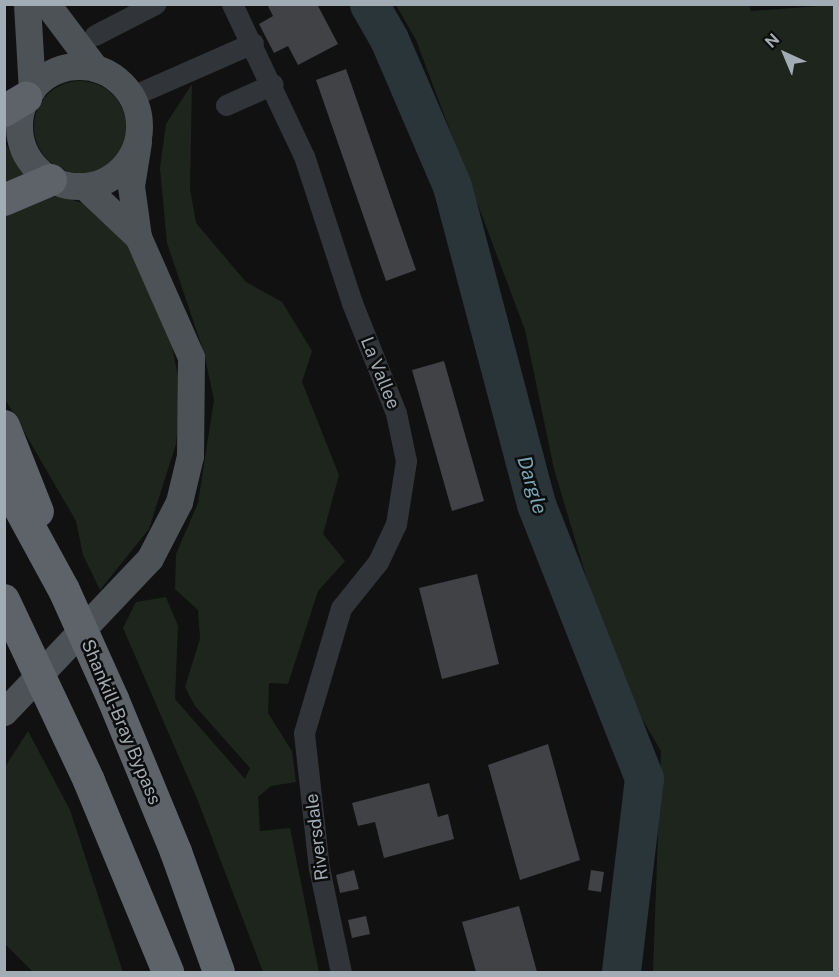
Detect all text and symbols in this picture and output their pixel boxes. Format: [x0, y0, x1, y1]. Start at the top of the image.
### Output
north arrow [755, 24, 815, 84]
text: N [761, 30, 783, 52]
street label: La Vallee [356, 334, 404, 412]
water label: Dargle [512, 453, 552, 517]
street label: Shankill-Bray Bypass [76, 636, 166, 808]
street label: Riversdale [301, 792, 333, 882]

